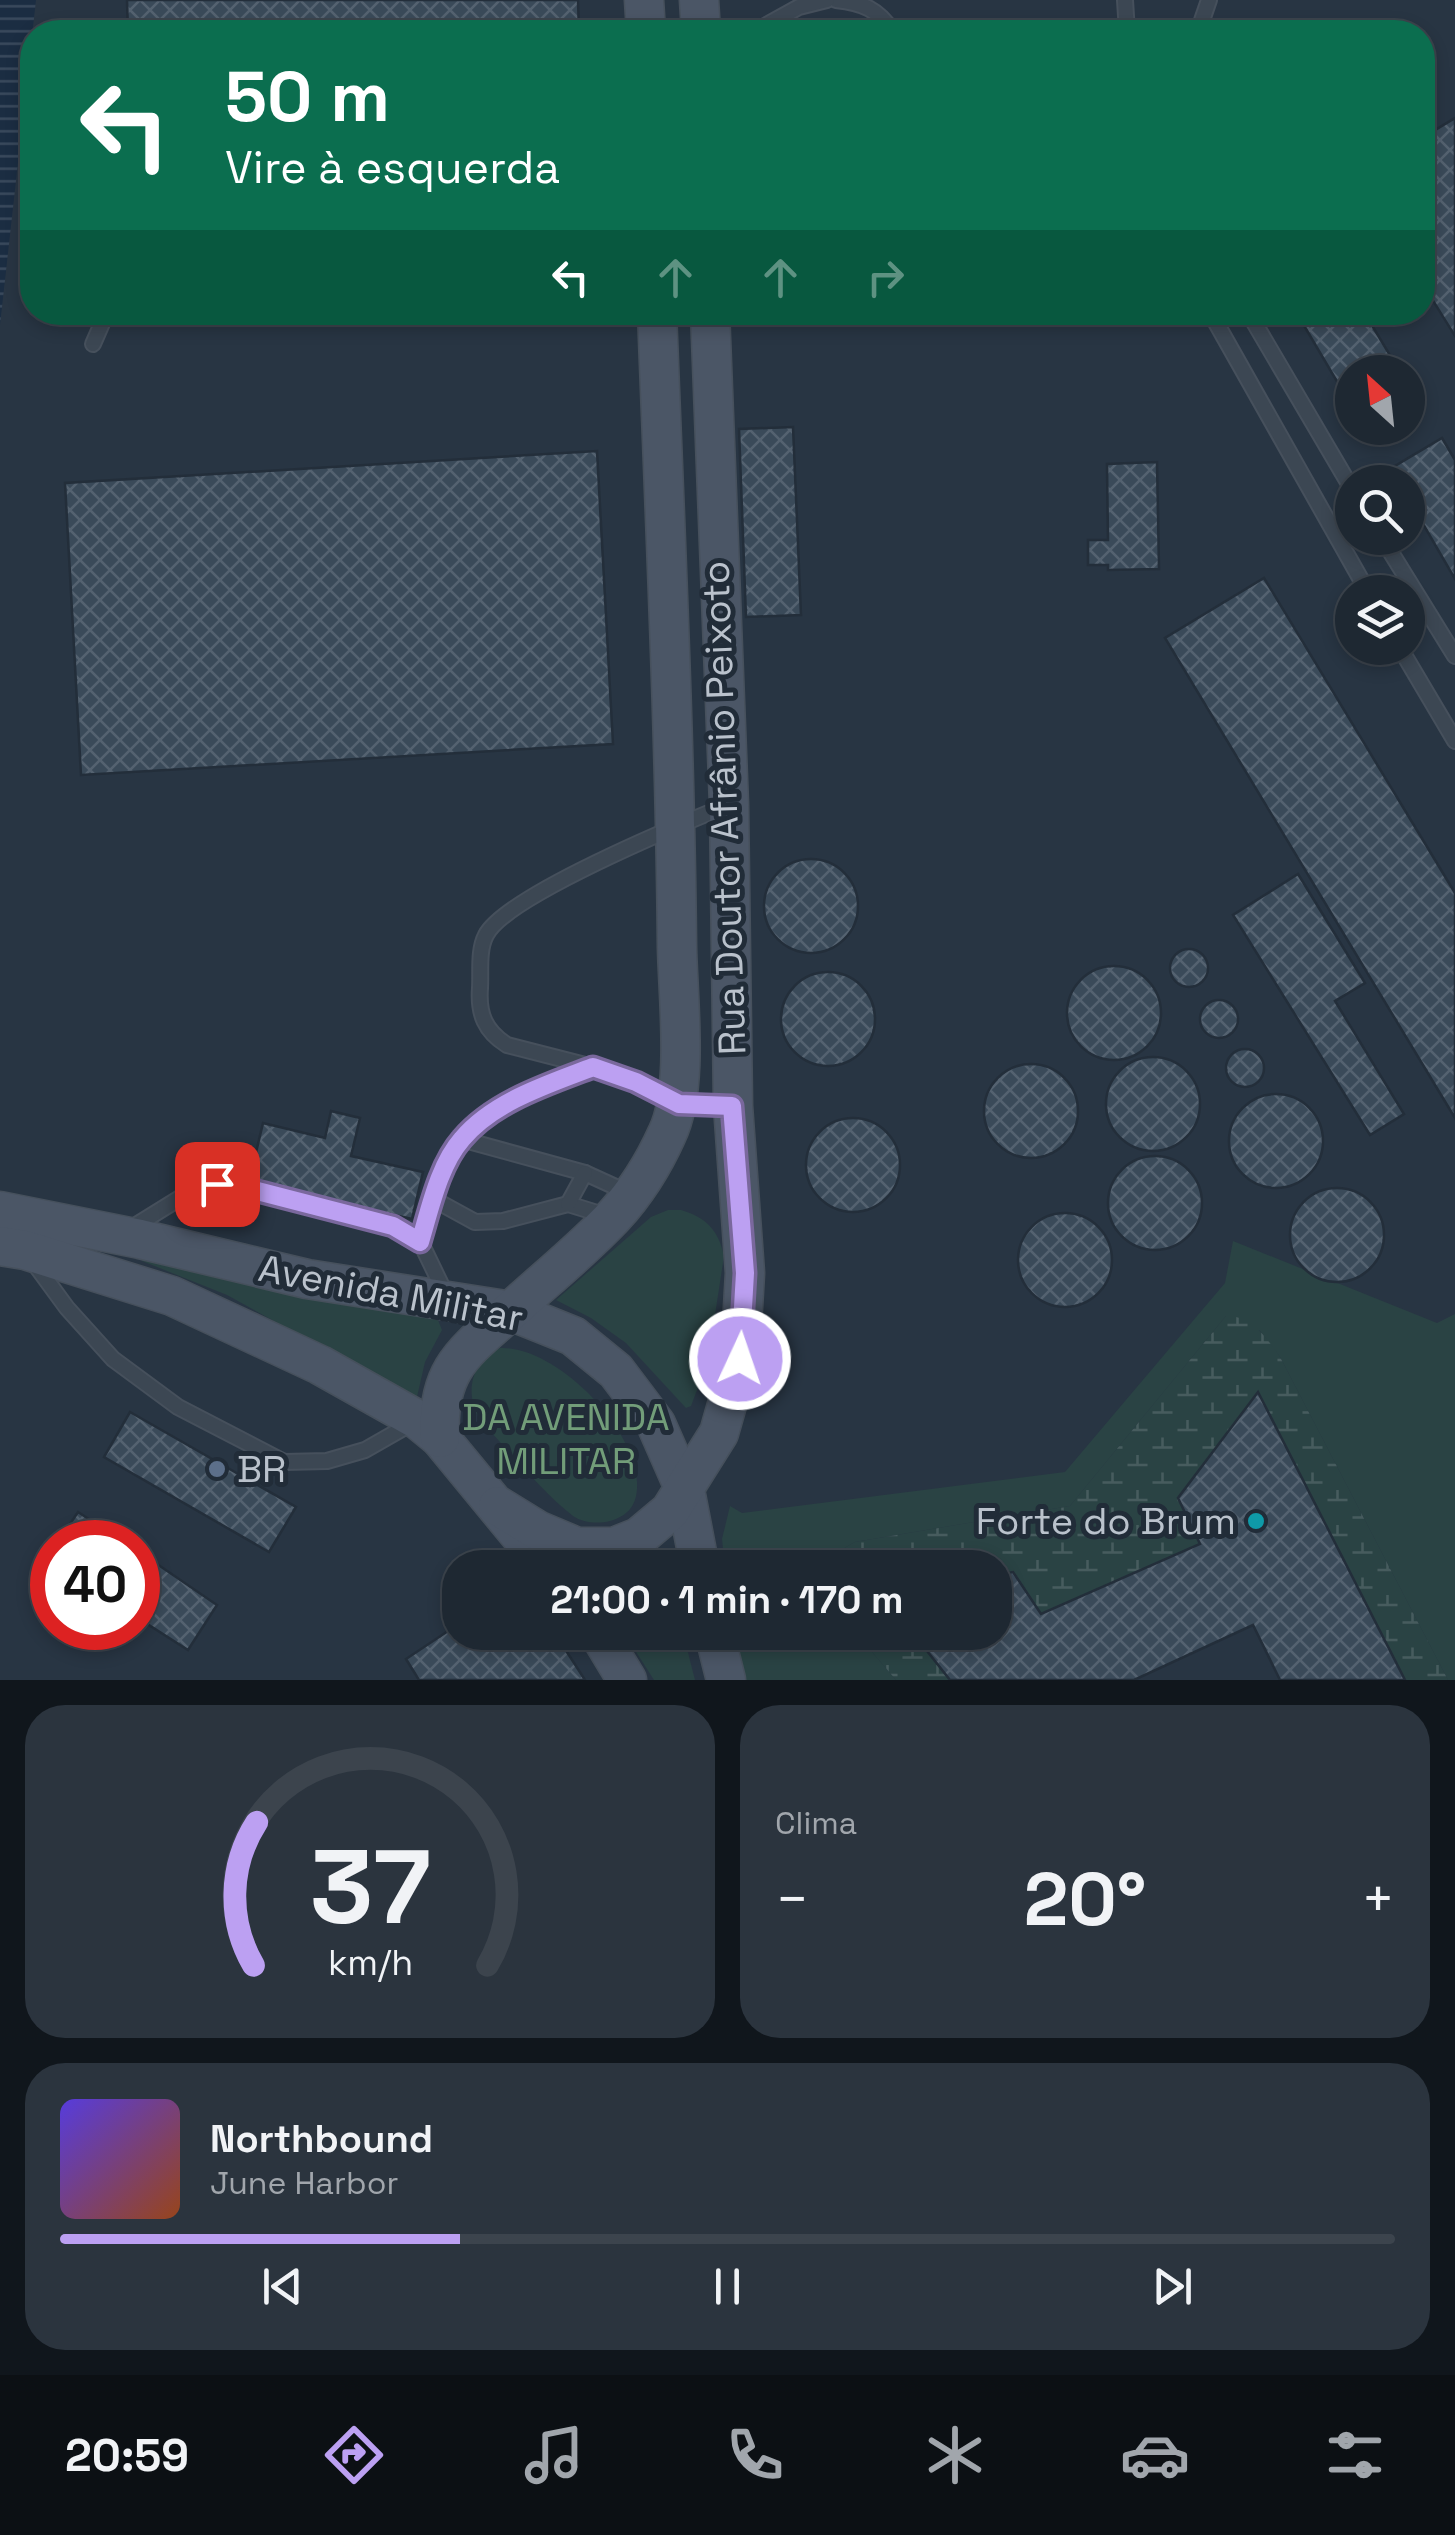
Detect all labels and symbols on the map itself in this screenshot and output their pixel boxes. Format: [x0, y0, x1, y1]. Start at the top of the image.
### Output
north arrow [1335, 355, 1425, 445]
street label: Rua Doutor Afrânio Peixoto [691, 560, 757, 1056]
pin [175, 1142, 260, 1227]
street label: Avenida Militar [255, 1244, 527, 1342]
position arrow [688, 1307, 792, 1411]
park label: DA AVENIDA MILITAR [462, 1393, 670, 1485]
place label: BR [237, 1445, 286, 1493]
marker: BR [206, 1458, 228, 1480]
place label: Forte do Brum [976, 1497, 1236, 1545]
marker: Forte do Brum [1245, 1510, 1267, 1532]
speed limit sign: 40 [30, 1520, 160, 1650]

